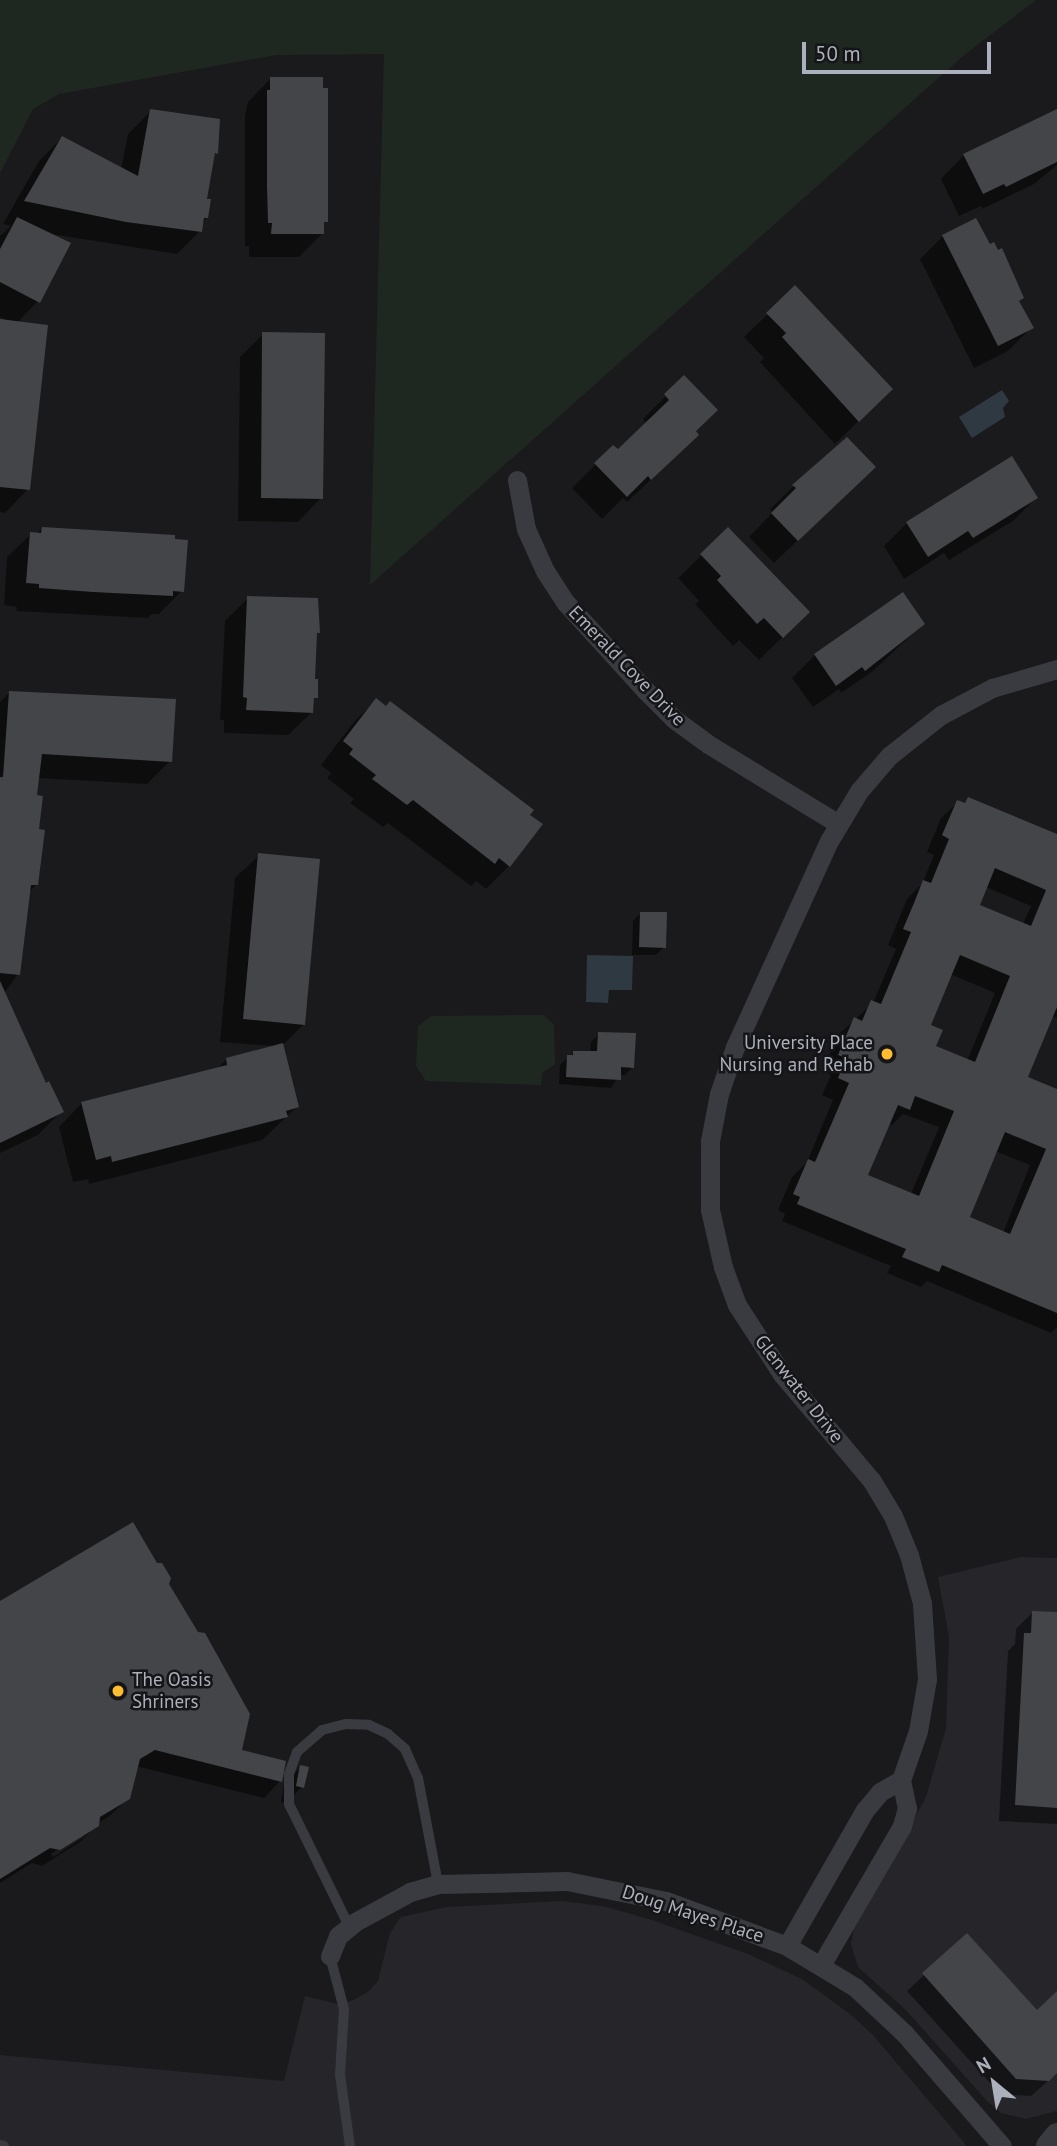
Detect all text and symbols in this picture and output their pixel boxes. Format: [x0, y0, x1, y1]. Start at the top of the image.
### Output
scale bar [805, 28, 994, 72]
text: 50 m [815, 40, 861, 67]
street label: Emerald Cove Drive [564, 601, 690, 731]
place label: University Place Nursing and Rehab [720, 1032, 873, 1076]
marker: University Place Nursing and Rehab [879, 1046, 895, 1062]
street label: Glenwater Drive [750, 1331, 848, 1447]
place label: The Oasis Shriners [132, 1669, 211, 1713]
marker: The Oasis Shriners [110, 1683, 126, 1699]
street label: Doug Mayes Place [619, 1880, 767, 1948]
north arrow [959, 2048, 1029, 2118]
text: N [972, 2051, 995, 2078]

